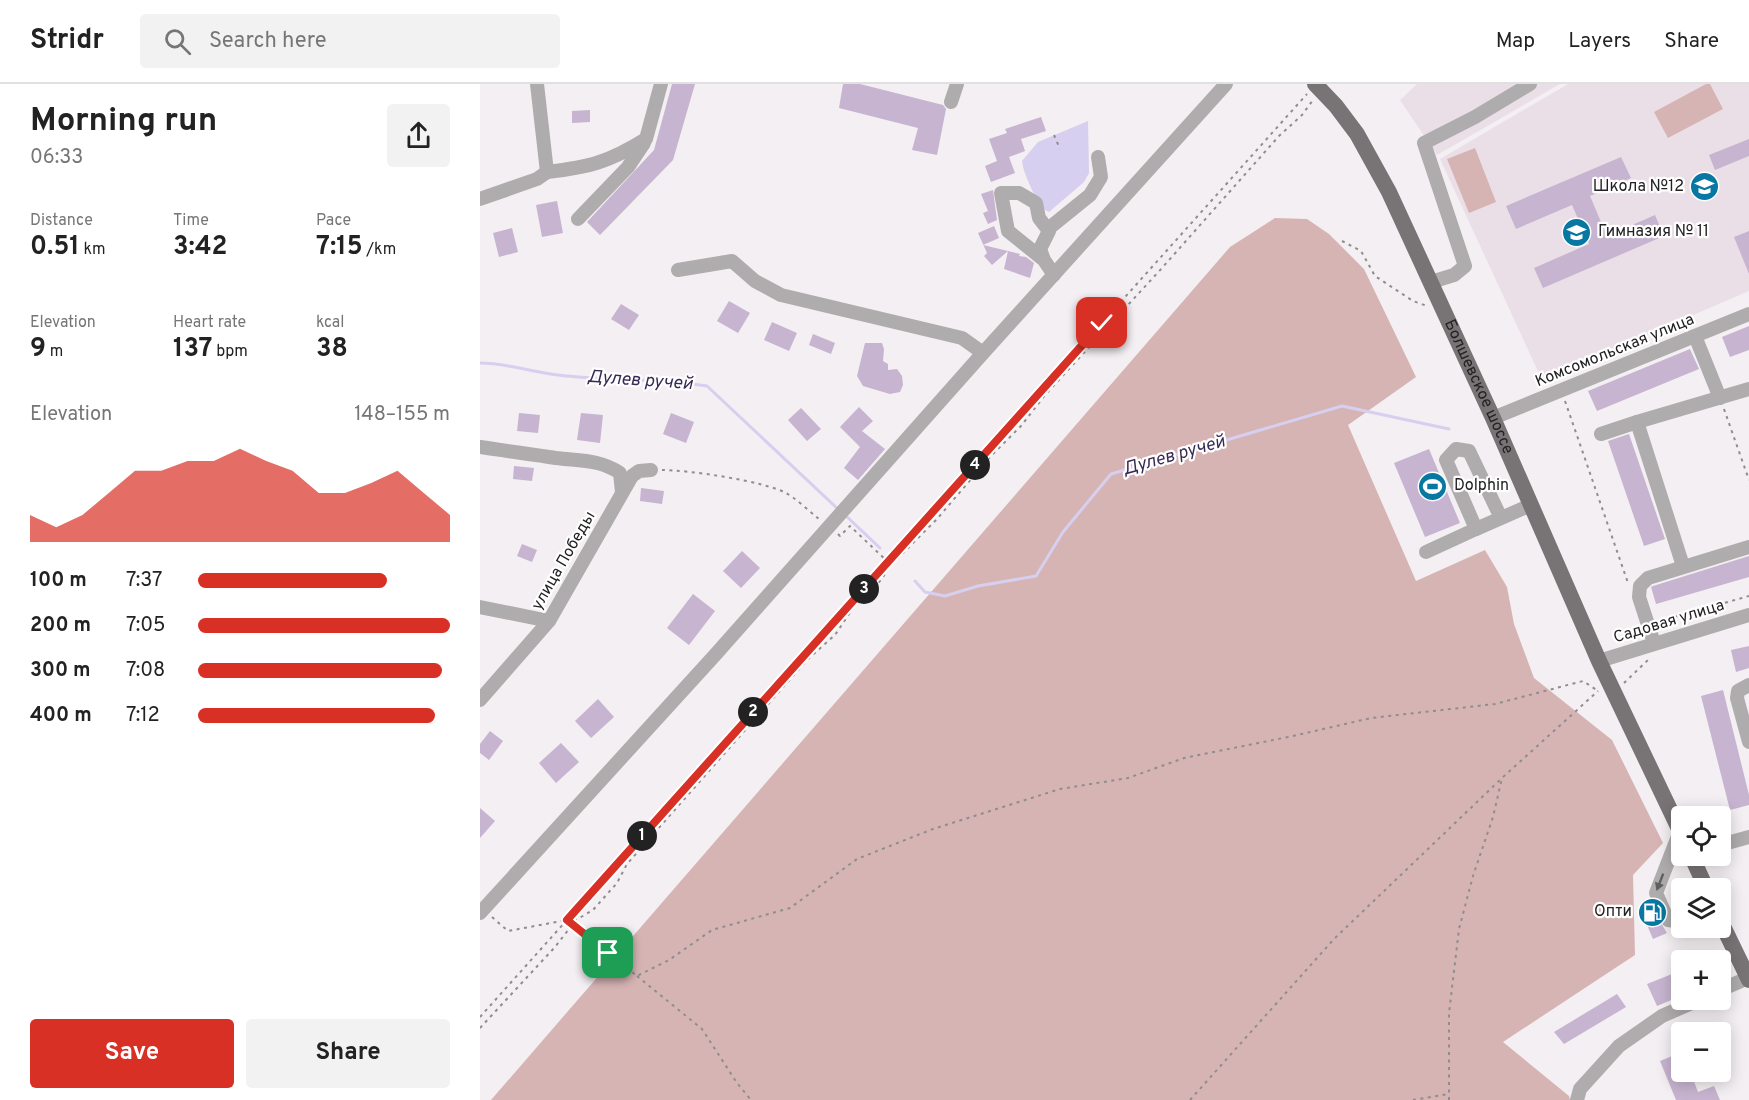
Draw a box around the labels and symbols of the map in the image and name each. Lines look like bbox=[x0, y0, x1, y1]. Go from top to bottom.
school or university icon: Школа №12 bbox=[1689, 171, 1721, 203]
place label: Школа №12 bbox=[1593, 177, 1684, 197]
school or university icon: Гимназия № 11 bbox=[1561, 216, 1593, 248]
place label: Гимназия № 11 bbox=[1598, 222, 1709, 242]
pin bbox=[1076, 297, 1127, 348]
street label: Комсомольская улица bbox=[1533, 310, 1697, 392]
street label: Болшевское шоссе bbox=[1439, 316, 1518, 457]
water label: Дулев ручей bbox=[587, 366, 694, 396]
water label: Дулев ручей bbox=[1120, 430, 1228, 482]
pin: 4 bbox=[960, 450, 990, 480]
sports icon: Dolphin bbox=[1417, 470, 1449, 502]
place label: Dolphin bbox=[1454, 476, 1509, 496]
street label: улица Победы bbox=[528, 508, 600, 614]
pin: 3 bbox=[849, 574, 879, 604]
street label: Садовая улица bbox=[1611, 596, 1727, 648]
pin: 2 bbox=[738, 697, 768, 727]
pin: 1 bbox=[627, 821, 657, 851]
one-way arrow bbox=[1655, 874, 1665, 892]
fuel station icon: Опти bbox=[1637, 896, 1669, 928]
place label: Опти bbox=[1594, 902, 1632, 922]
pin bbox=[582, 927, 633, 978]

